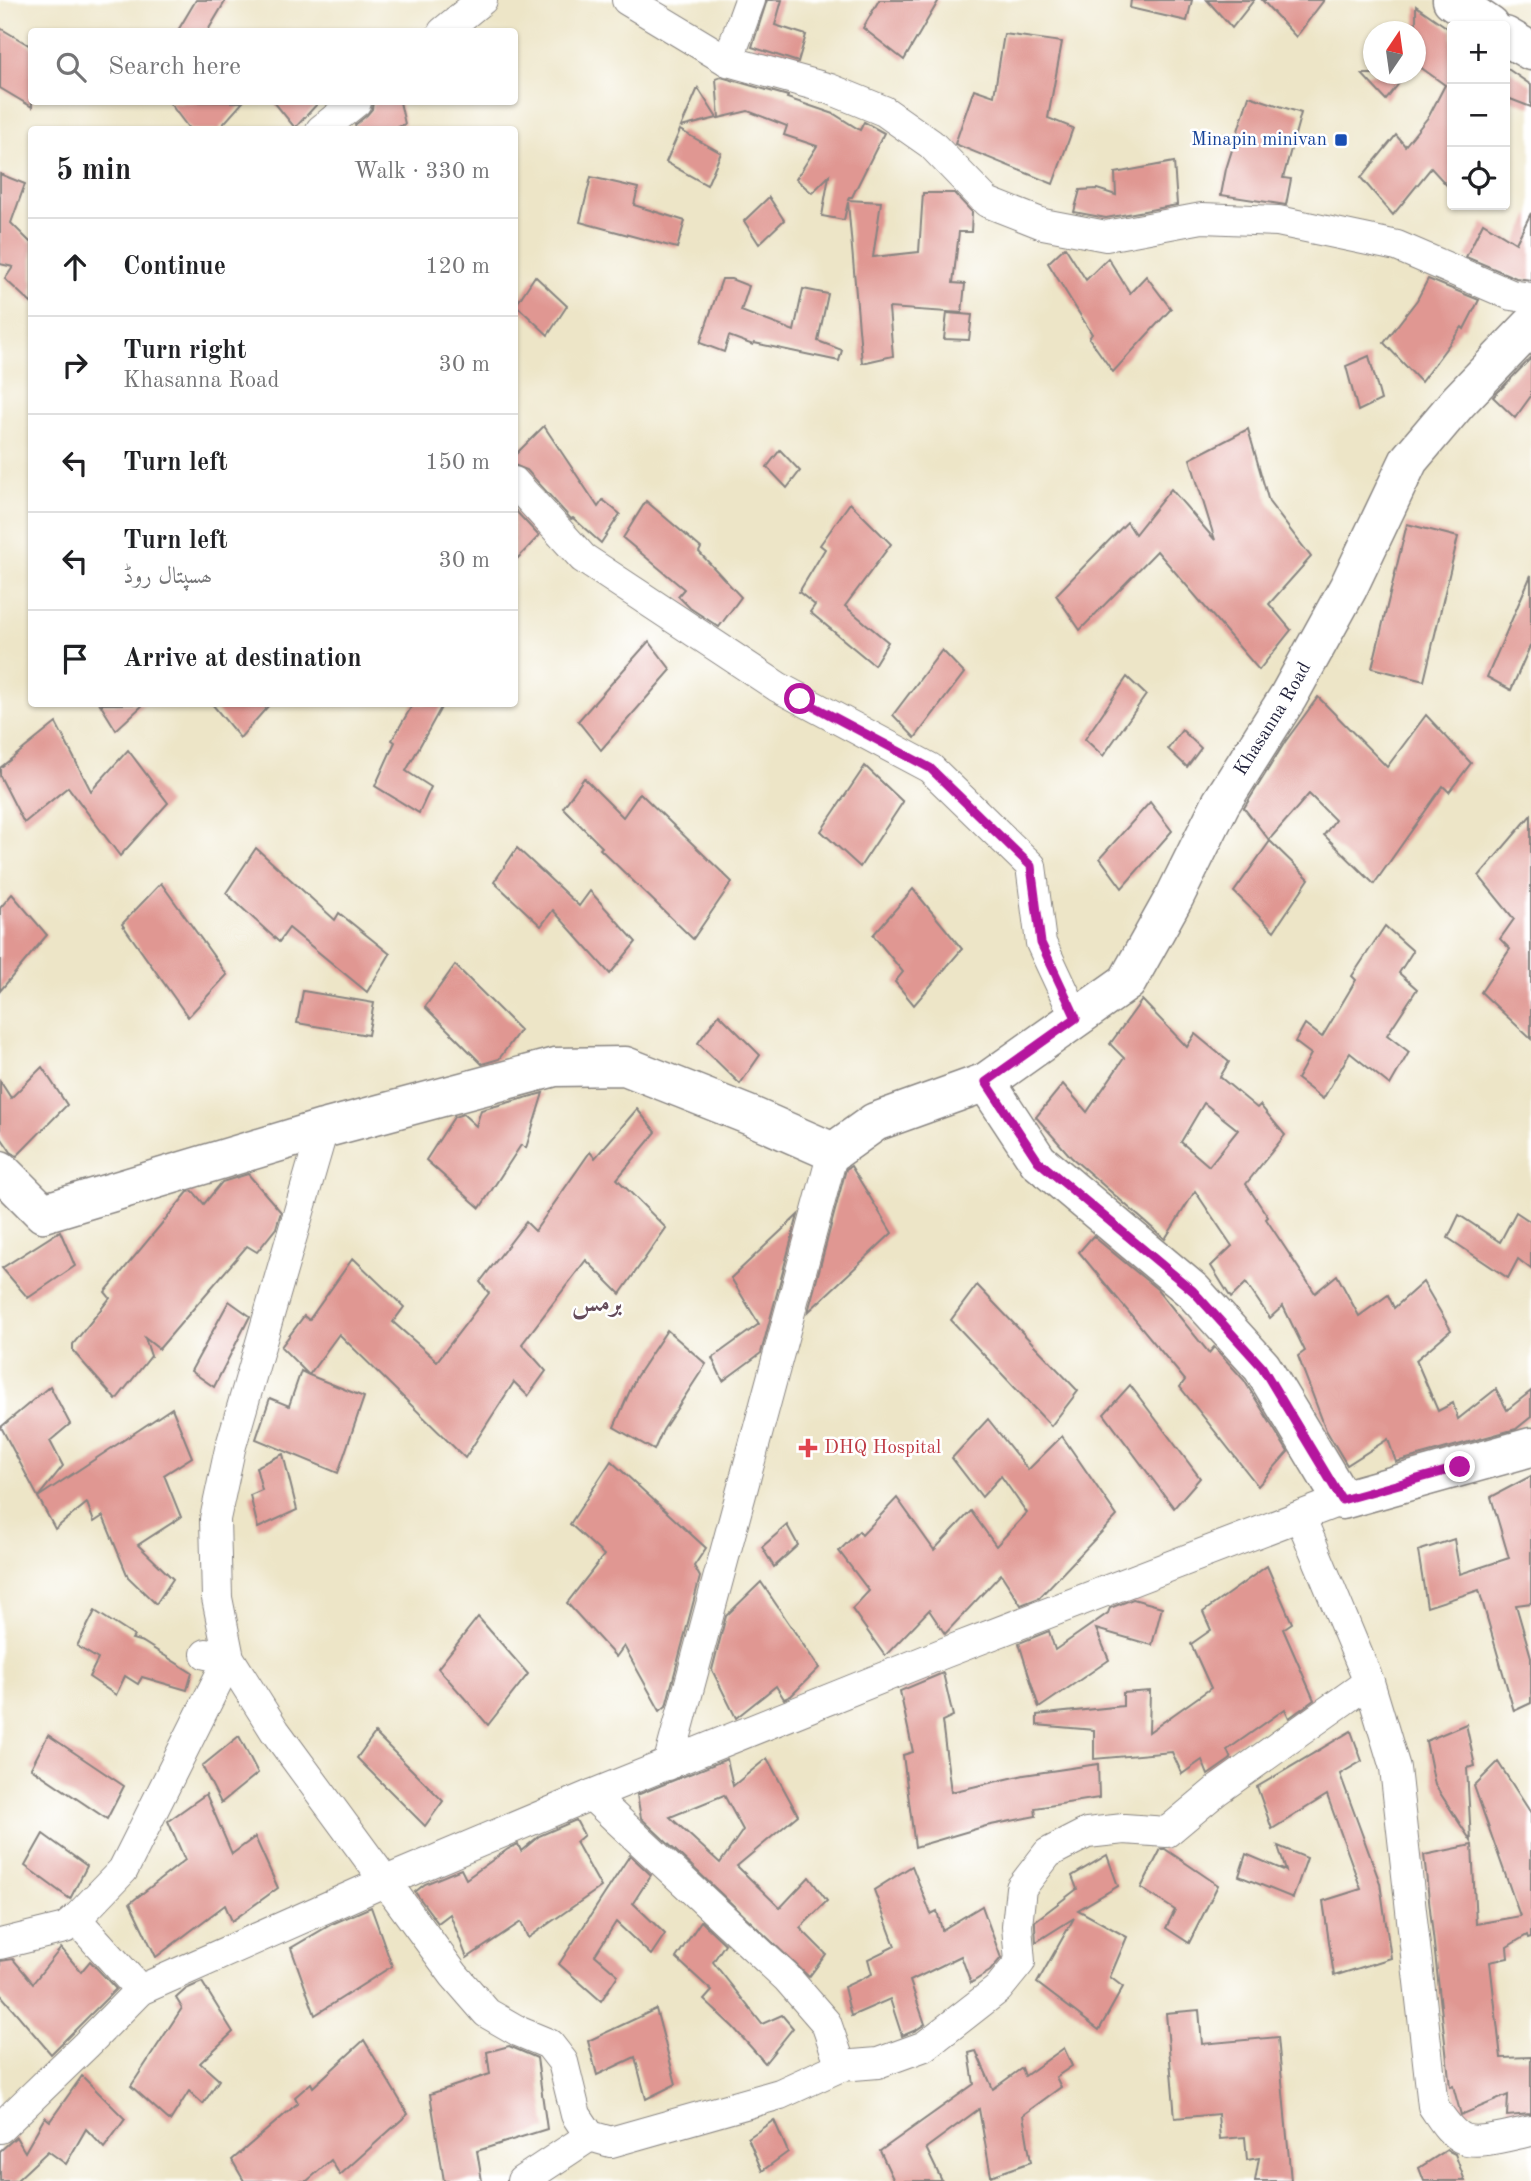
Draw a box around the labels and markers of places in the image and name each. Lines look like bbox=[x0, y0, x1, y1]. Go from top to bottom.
place label: Minapin minivan bbox=[1191, 131, 1327, 150]
marker: Minapin minivan bbox=[1333, 132, 1349, 148]
marker: DHQ Hospital bbox=[798, 1438, 818, 1458]
place label: DHQ Hospital bbox=[824, 1439, 941, 1458]

